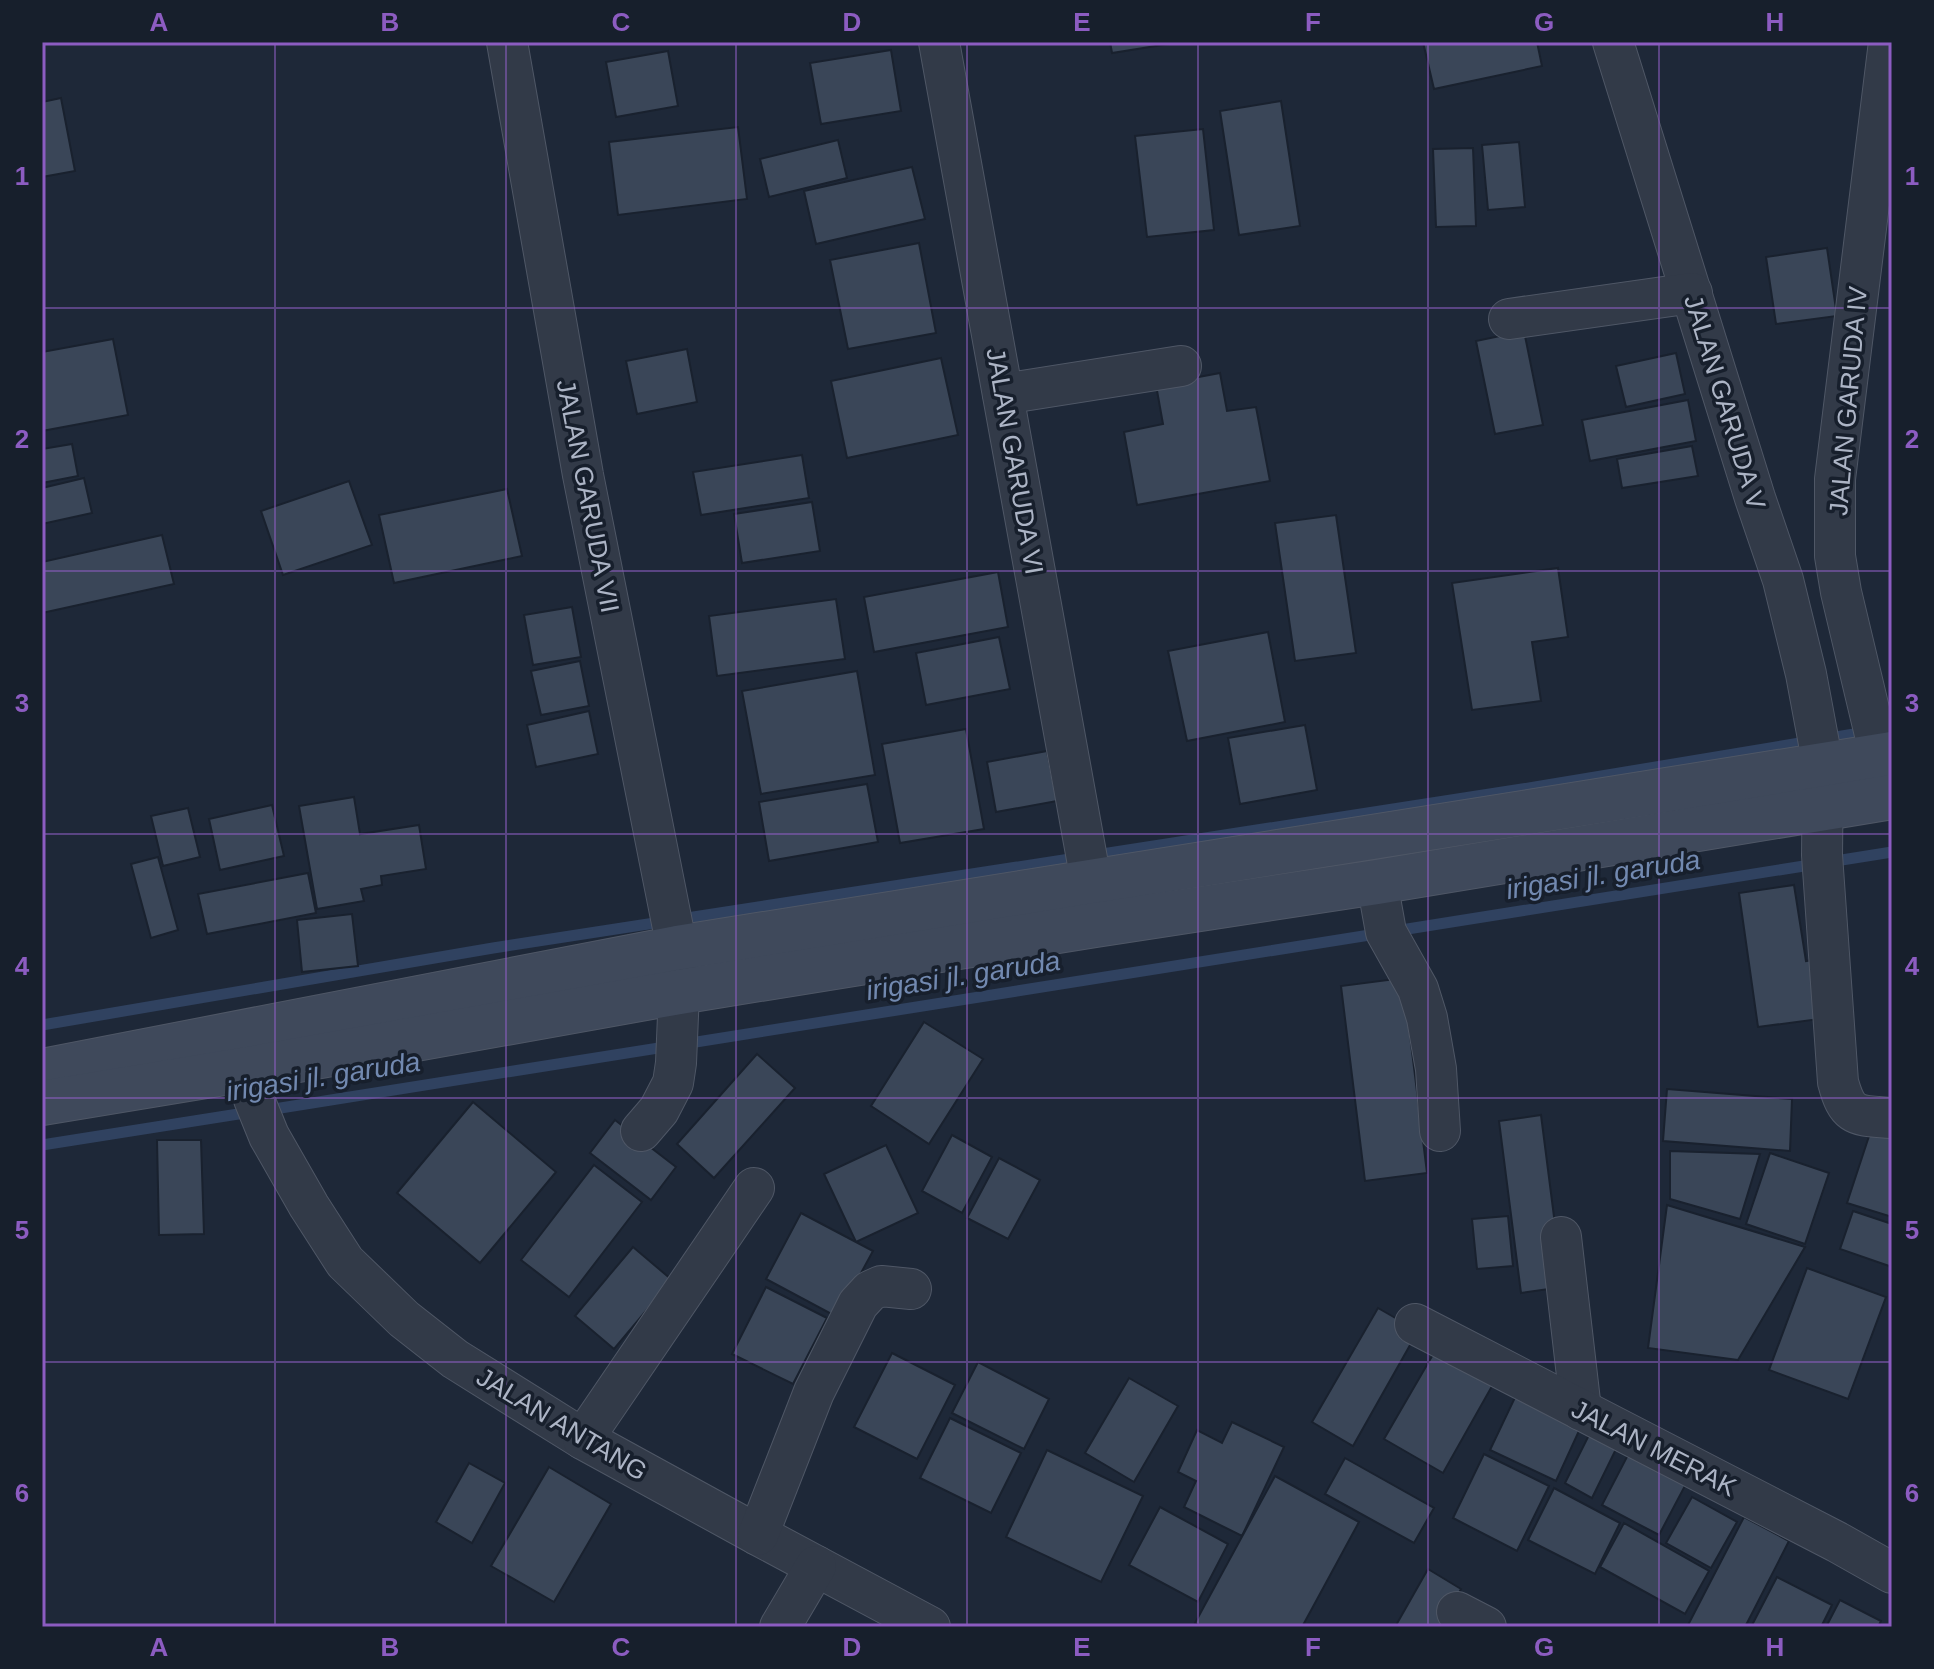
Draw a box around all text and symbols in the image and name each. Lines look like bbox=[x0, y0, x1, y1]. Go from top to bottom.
text: A bbox=[150, 7, 169, 37]
text: B bbox=[381, 7, 399, 37]
text: C bbox=[612, 7, 631, 37]
text: D bbox=[843, 7, 861, 37]
text: E bbox=[1073, 7, 1091, 37]
text: F bbox=[1305, 7, 1321, 37]
text: G bbox=[1534, 7, 1554, 37]
text: H bbox=[1766, 7, 1784, 37]
text: 1 bbox=[15, 161, 29, 191]
text: 1 bbox=[1905, 161, 1919, 191]
street label: JALAN GARUDA IV bbox=[1823, 285, 1873, 517]
street label: JALAN GARUDA V bbox=[1678, 291, 1772, 513]
street label: JALAN GARUDA VI bbox=[980, 345, 1050, 577]
street label: JALAN GARUDA VII bbox=[551, 377, 625, 615]
text: 2 bbox=[15, 424, 29, 454]
text: 2 bbox=[1905, 424, 1919, 454]
text: 3 bbox=[15, 688, 29, 718]
text: 3 bbox=[1905, 688, 1919, 718]
water label: irigasi jl. garuda bbox=[1504, 844, 1702, 905]
water label: irigasi jl. garuda bbox=[864, 945, 1062, 1006]
text: 4 bbox=[15, 951, 30, 981]
text: 4 bbox=[1905, 951, 1920, 981]
water label: irigasi jl. garuda bbox=[224, 1046, 422, 1107]
text: 5 bbox=[15, 1215, 29, 1245]
text: 5 bbox=[1905, 1215, 1919, 1245]
street label: JALAN ANTANG bbox=[472, 1361, 652, 1487]
street label: JALAN MERAK bbox=[1567, 1394, 1742, 1503]
text: 6 bbox=[15, 1478, 29, 1508]
text: 6 bbox=[1905, 1478, 1919, 1508]
text: A bbox=[150, 1632, 169, 1662]
text: B bbox=[381, 1632, 399, 1662]
text: C bbox=[612, 1632, 631, 1662]
text: D bbox=[843, 1632, 861, 1662]
text: E bbox=[1073, 1632, 1091, 1662]
text: F bbox=[1305, 1632, 1321, 1662]
text: G bbox=[1534, 1632, 1554, 1662]
text: H bbox=[1766, 1632, 1784, 1662]

